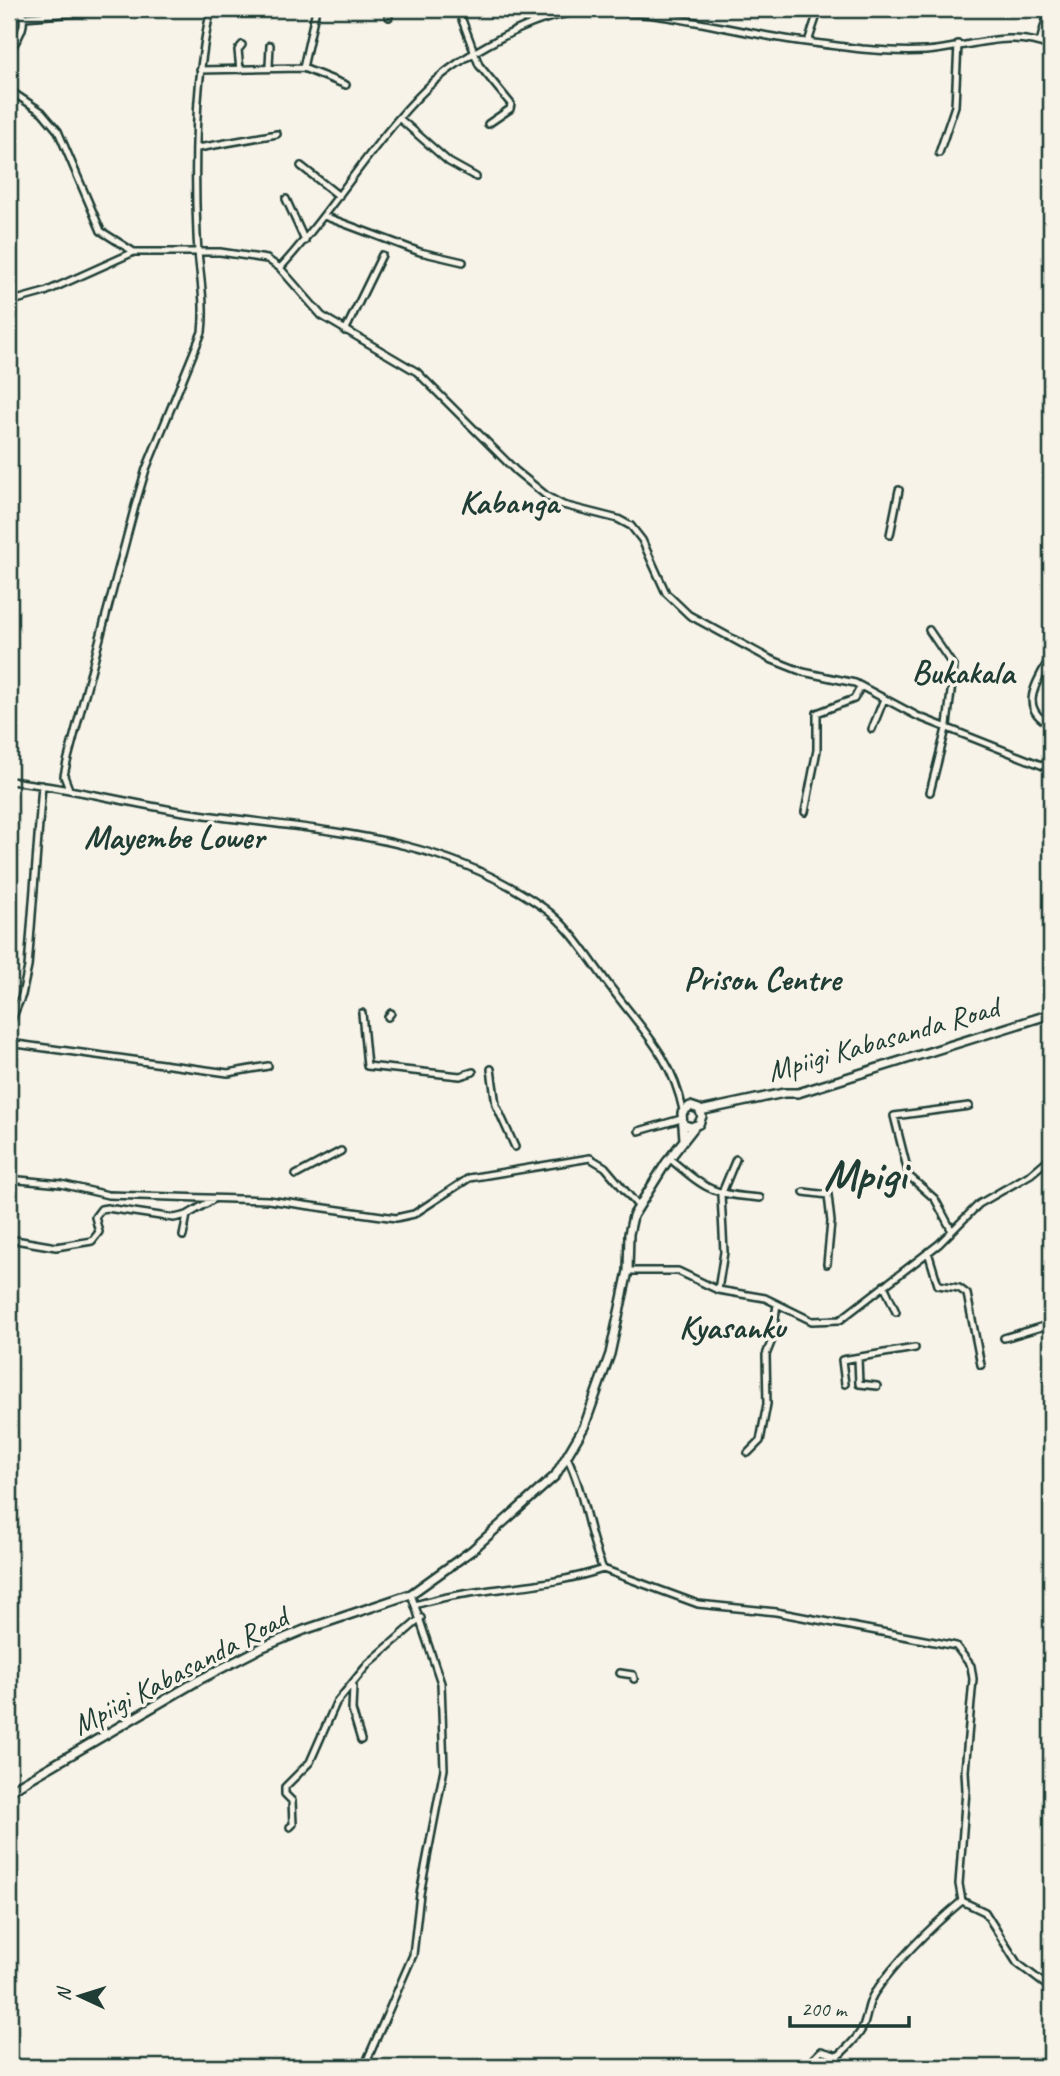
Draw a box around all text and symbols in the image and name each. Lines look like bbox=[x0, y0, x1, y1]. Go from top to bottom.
district label: Kabanga bbox=[459, 481, 562, 523]
district label: Bukakala bbox=[912, 651, 1016, 693]
district label: Mayembe Lower bbox=[84, 816, 267, 858]
district label: Prison Centre bbox=[684, 958, 843, 1000]
street label: Mpiigi Kabasanda Road bbox=[763, 987, 1007, 1090]
district label: Mpigi bbox=[824, 1147, 912, 1202]
district label: Kyasanku bbox=[679, 1306, 788, 1348]
street label: Mpiigi Kabasanda Road bbox=[66, 1596, 298, 1744]
north arrow bbox=[46, 1960, 116, 2030]
text: N bbox=[52, 1985, 77, 2002]
scale bar bbox=[790, 1985, 909, 2029]
text: 200 m bbox=[801, 1996, 848, 2022]

